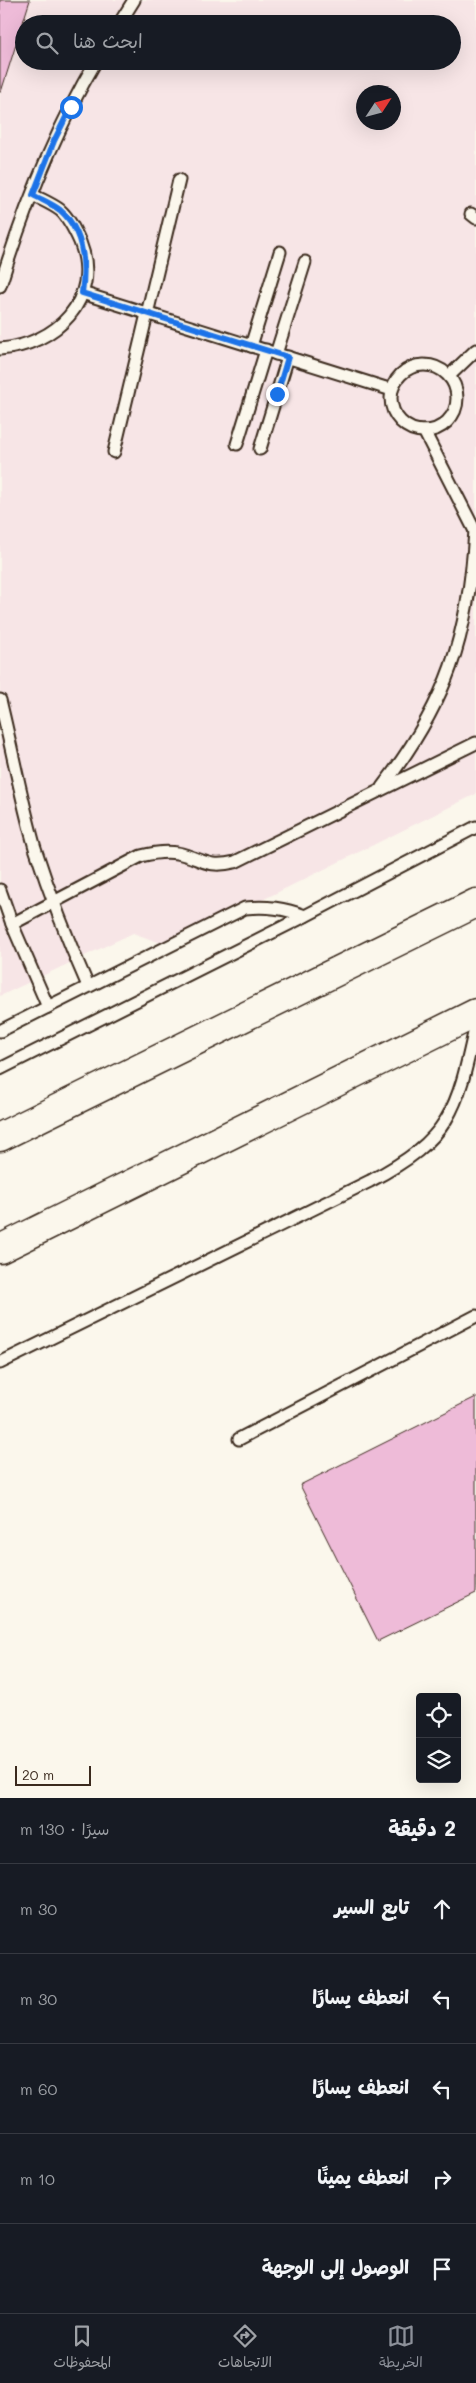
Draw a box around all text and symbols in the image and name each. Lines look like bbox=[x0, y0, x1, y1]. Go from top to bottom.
search box bbox=[15, 15, 461, 70]
text: ابحث هنا bbox=[73, 28, 143, 53]
icon: search bbox=[33, 29, 61, 57]
north arrow bbox=[356, 85, 401, 130]
route start bbox=[60, 96, 83, 119]
route end bbox=[266, 383, 289, 406]
map controls bbox=[416, 1693, 461, 1783]
button: locate bbox=[416, 1693, 461, 1738]
button: layers bbox=[416, 1738, 461, 1783]
scale bar bbox=[15, 1763, 91, 1786]
text: 20 m bbox=[22, 1765, 54, 1784]
text: 2 دقيقة bbox=[388, 1814, 456, 1841]
text: سيرًا · 130 m bbox=[20, 1818, 109, 1839]
text: تابع السير bbox=[334, 1894, 409, 1919]
icon: ahead bbox=[428, 1895, 456, 1923]
text: 30 m bbox=[20, 1898, 57, 1919]
text: انعطف يسارًا bbox=[312, 1984, 409, 2009]
icon: left bbox=[428, 1985, 456, 2013]
text: 30 m bbox=[20, 1988, 57, 2009]
text: انعطف يسارًا bbox=[312, 2074, 409, 2099]
icon: left bbox=[428, 2075, 456, 2103]
text: 60 m bbox=[20, 2078, 57, 2099]
text: انعطف يمينًا bbox=[317, 2164, 409, 2189]
icon: right bbox=[428, 2165, 456, 2193]
text: 10 m bbox=[20, 2168, 55, 2189]
text: الوصول إلى الوجهة bbox=[262, 2254, 409, 2279]
icon: arrive bbox=[428, 2255, 456, 2283]
tab: المحفوظات bbox=[53, 2322, 111, 2375]
tab: الاتجاهات bbox=[218, 2322, 272, 2375]
tab: الخريطة bbox=[379, 2322, 423, 2375]

